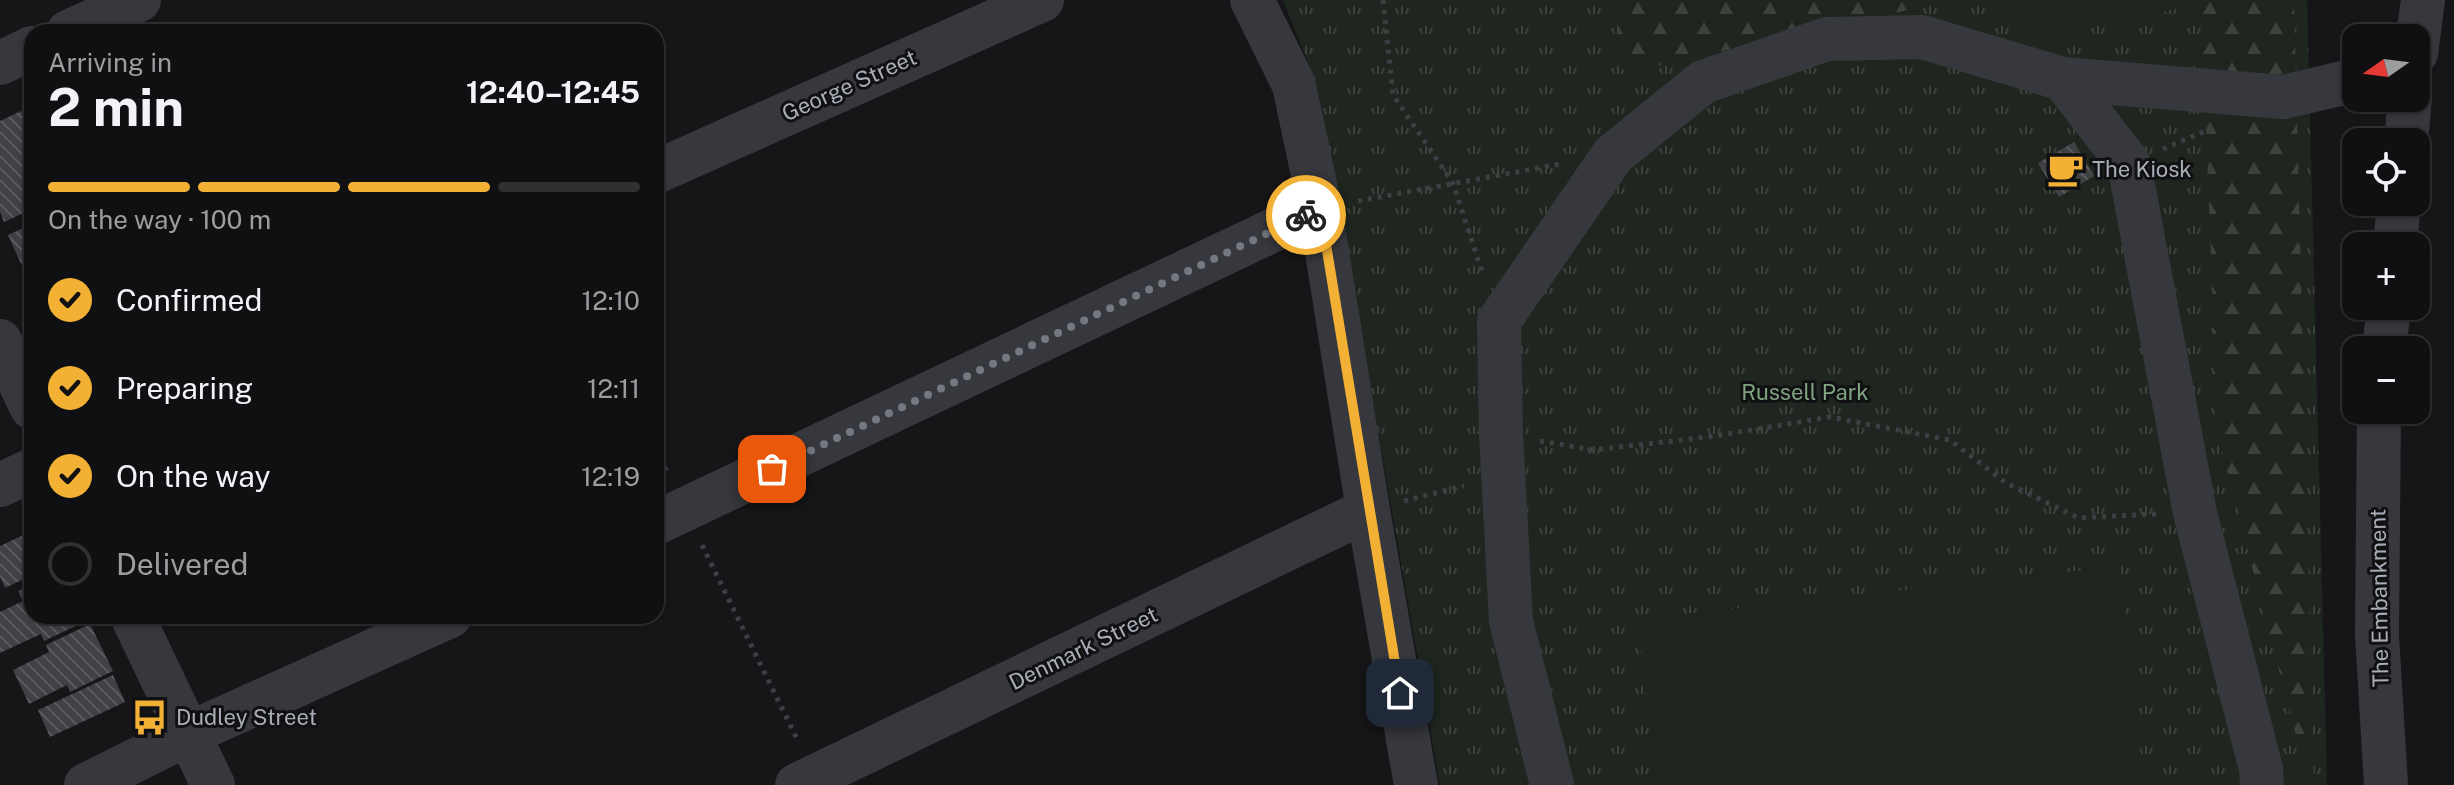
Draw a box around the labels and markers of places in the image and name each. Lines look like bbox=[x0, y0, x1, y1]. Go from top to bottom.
cafe icon: The Kiosk bbox=[2047, 150, 2085, 188]
place label: The Kiosk bbox=[2092, 156, 2192, 182]
pin bbox=[738, 435, 806, 503]
pin bbox=[1366, 659, 1434, 727]
bus stop icon: Dudley Street bbox=[131, 698, 169, 736]
place label: Dudley Street bbox=[176, 704, 317, 730]

